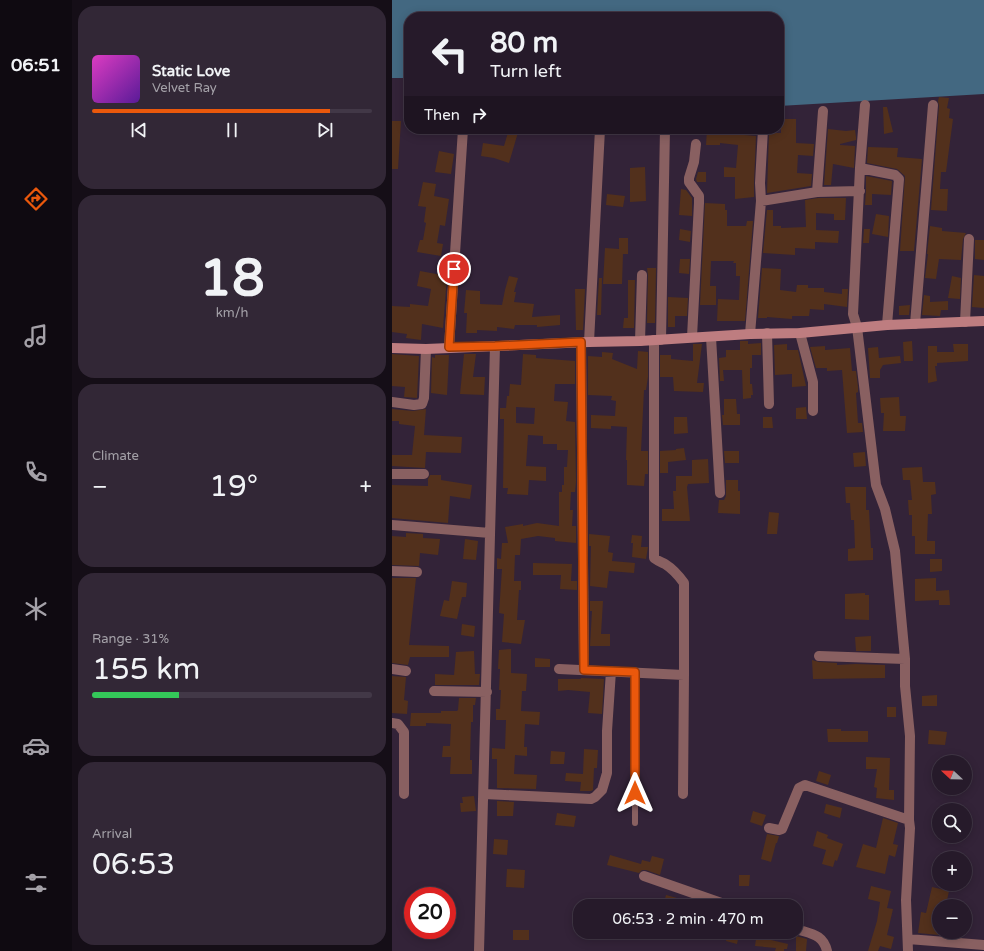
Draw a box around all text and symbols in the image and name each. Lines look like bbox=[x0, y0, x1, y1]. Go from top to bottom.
text: 80 m bbox=[490, 26, 558, 60]
icon: left bbox=[424, 28, 476, 80]
text: 06:51 bbox=[11, 54, 61, 76]
text: Turn left bbox=[490, 60, 562, 82]
text: Static Love bbox=[152, 62, 230, 80]
text: Velvet Ray bbox=[152, 80, 217, 96]
icon: right bbox=[468, 104, 490, 126]
text: Then bbox=[424, 106, 460, 124]
icon: previous bbox=[128, 119, 150, 141]
icon: pause bbox=[221, 119, 243, 141]
icon: next bbox=[314, 119, 336, 141]
icon: directions bbox=[22, 185, 50, 213]
text: 18 bbox=[199, 247, 265, 310]
pin bbox=[437, 252, 471, 286]
icon: arrive bbox=[443, 258, 465, 280]
text: km/h bbox=[216, 305, 248, 321]
icon: music bbox=[22, 322, 50, 350]
text: Climate bbox=[92, 448, 139, 464]
icon: phone bbox=[22, 458, 50, 486]
text: 19° bbox=[209, 468, 258, 505]
text: − bbox=[92, 474, 108, 500]
text: + bbox=[360, 474, 372, 500]
icon: climate bbox=[22, 595, 50, 623]
text: Range · 31% bbox=[92, 631, 169, 647]
text: 155 km bbox=[92, 651, 200, 688]
icon: car bbox=[22, 732, 50, 760]
north arrow bbox=[932, 755, 972, 795]
map controls bbox=[932, 755, 972, 939]
position arrow bbox=[614, 772, 656, 814]
button: search bbox=[932, 803, 972, 843]
text: Arrival bbox=[92, 826, 132, 842]
text: 06:53 bbox=[92, 846, 175, 883]
button: + bbox=[932, 851, 972, 891]
icon: filters bbox=[22, 869, 50, 897]
speed limit sign: 20 bbox=[404, 887, 456, 939]
button: − bbox=[932, 899, 972, 939]
text: 06:53 · 2 min · 470 m bbox=[613, 910, 763, 928]

